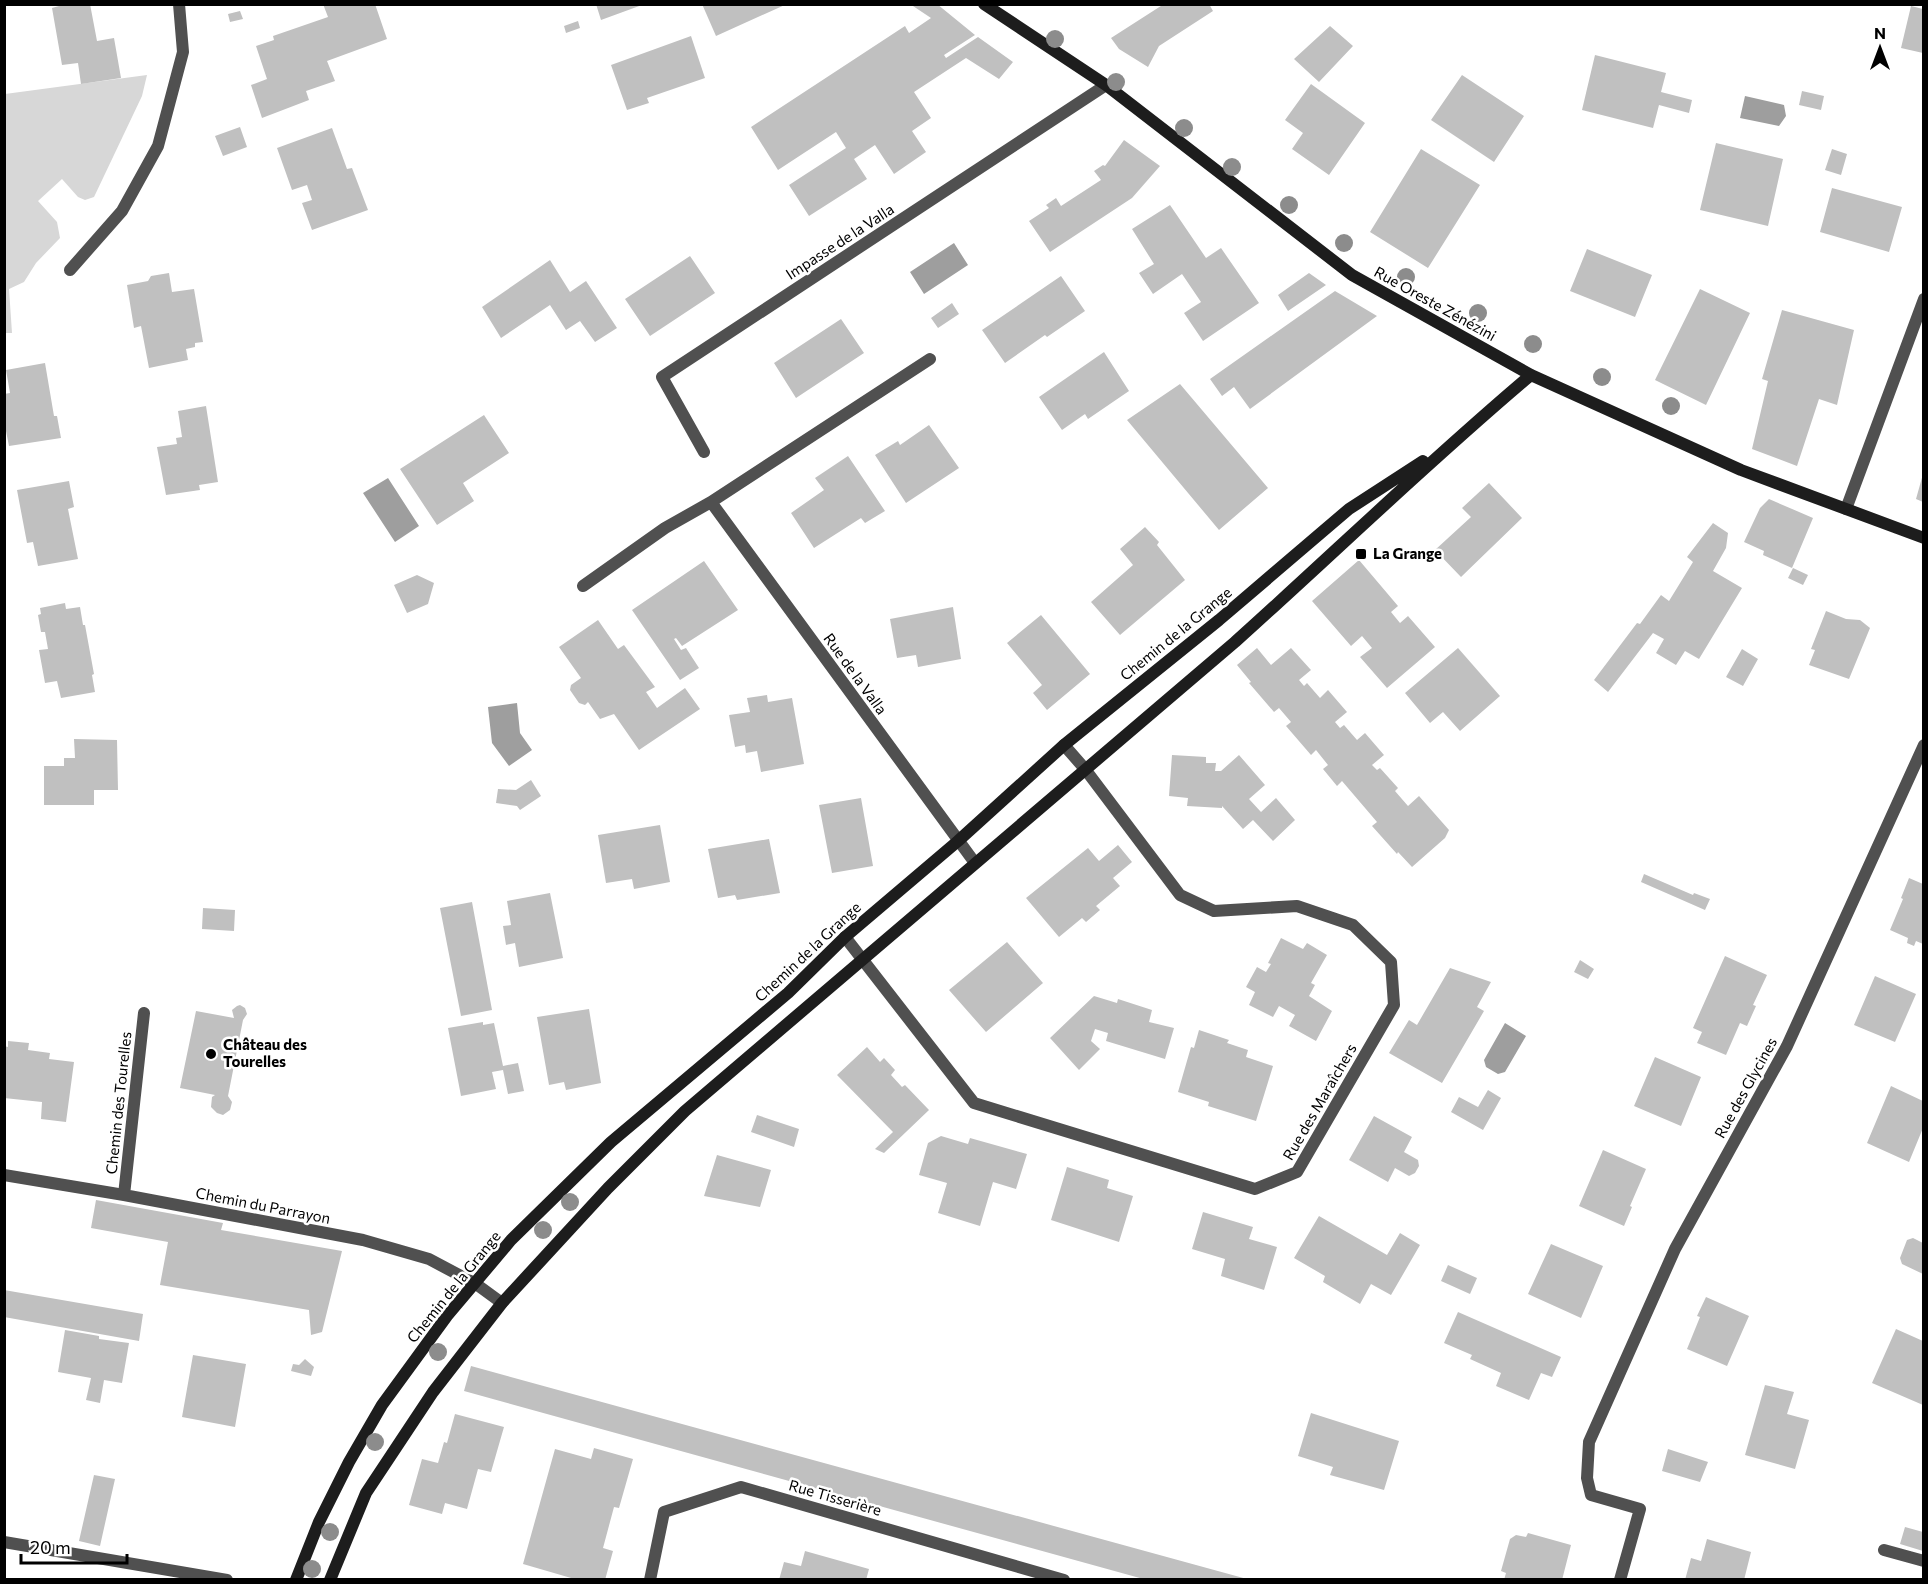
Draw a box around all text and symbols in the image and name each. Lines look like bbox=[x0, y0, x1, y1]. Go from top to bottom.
north arrow bbox=[1850, 18, 1910, 78]
text: N bbox=[1874, 23, 1886, 42]
street label: Impasse de la Valla bbox=[782, 200, 897, 283]
street label: Rue Oreste Zénézini bbox=[1371, 262, 1500, 344]
place label: La Grange bbox=[1373, 544, 1442, 562]
marker: La Grange bbox=[1354, 547, 1368, 561]
street label: Chemin de la Grange bbox=[1116, 583, 1235, 684]
street label: Rue de la Valla bbox=[820, 629, 891, 718]
street label: Chemin de la Grange bbox=[751, 897, 864, 1005]
street label: Chemin des Tourelles bbox=[102, 1031, 134, 1175]
street label: Rue des Glycines bbox=[1710, 1034, 1780, 1141]
place label: Château des Tourelles bbox=[223, 1035, 307, 1070]
street label: Rue des Maraîchers bbox=[1278, 1040, 1360, 1163]
marker: Château des Tourelles bbox=[204, 1047, 218, 1061]
street label: Chemin du Parrayon bbox=[194, 1183, 332, 1227]
street label: Chemin de la Grange bbox=[403, 1227, 504, 1346]
street label: Rue Tisserière bbox=[787, 1475, 884, 1519]
scale bar bbox=[21, 1527, 128, 1565]
text: 20 m bbox=[30, 1536, 71, 1558]

